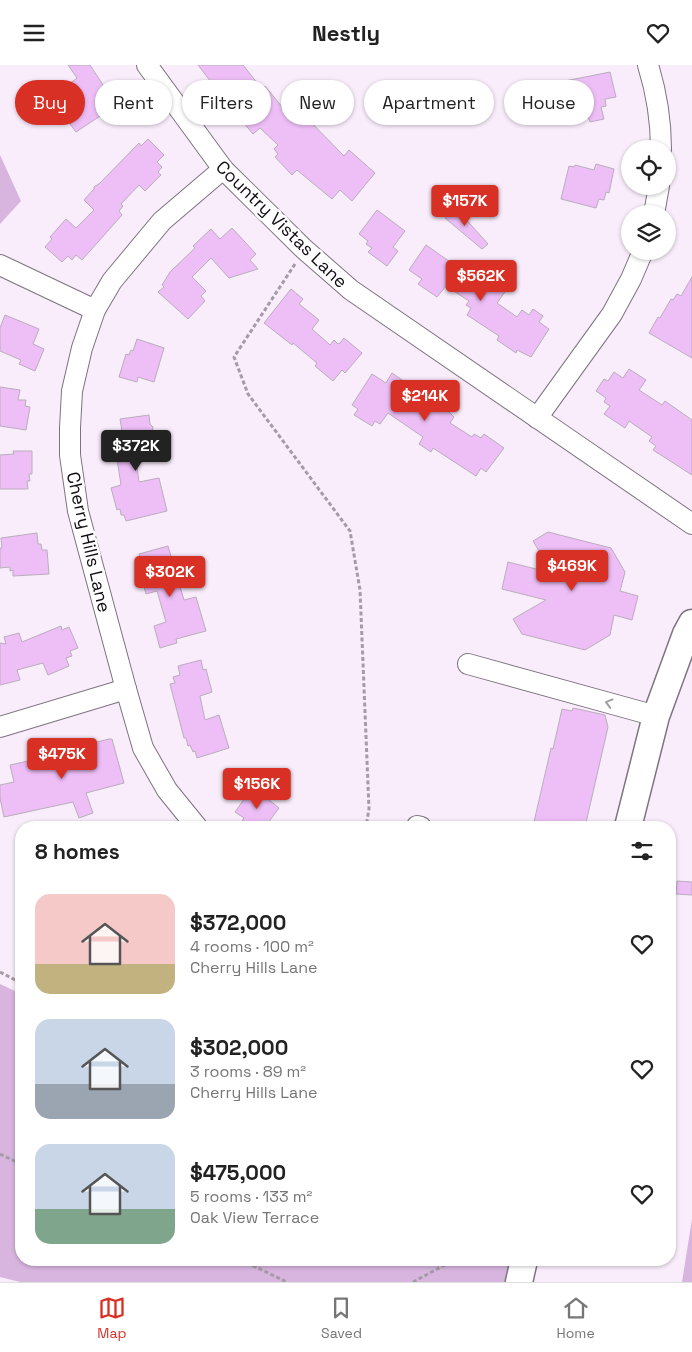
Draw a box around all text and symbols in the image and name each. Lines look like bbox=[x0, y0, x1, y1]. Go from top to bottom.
icon: menu bbox=[20, 19, 48, 47]
text: Nestly bbox=[312, 19, 380, 47]
icon: heart bbox=[644, 19, 672, 47]
chip: Buy bbox=[15, 80, 85, 125]
chip: Rent bbox=[95, 80, 172, 125]
chip: Filters bbox=[182, 80, 271, 125]
chip: New bbox=[281, 80, 354, 125]
chip: Apartment bbox=[364, 80, 494, 125]
chip: House bbox=[504, 80, 594, 125]
map controls bbox=[621, 140, 676, 260]
button: locate bbox=[621, 140, 676, 195]
street label: Country Vistas Lane bbox=[211, 155, 353, 293]
pin: $157K bbox=[430, 185, 500, 227]
text: $157K bbox=[442, 190, 488, 211]
button: layers bbox=[621, 205, 676, 260]
pin: $562K bbox=[446, 259, 516, 302]
text: $562K bbox=[457, 265, 505, 286]
pin: $214K bbox=[390, 379, 460, 422]
text: $214K bbox=[402, 385, 448, 406]
pin: $372K bbox=[101, 429, 171, 472]
text: $372K bbox=[112, 435, 160, 456]
street label: Cherry Hills Lane bbox=[62, 470, 116, 614]
pin: $469K bbox=[537, 549, 607, 592]
pin: $302K bbox=[135, 555, 205, 598]
text: $469K bbox=[547, 555, 597, 576]
text: $302K bbox=[145, 561, 195, 582]
one-way arrow bbox=[605, 698, 613, 708]
pin: $475K bbox=[27, 737, 97, 780]
text: $475K bbox=[38, 743, 86, 764]
pin: $156K bbox=[222, 767, 292, 810]
text: $156K bbox=[234, 773, 280, 794]
icon: filters bbox=[628, 837, 656, 865]
text: 8 homes bbox=[35, 838, 120, 865]
text: $372,000 bbox=[190, 909, 286, 936]
icon: home bbox=[75, 914, 135, 974]
icon: heart bbox=[628, 930, 656, 958]
text: 4 rooms · 100 m² bbox=[190, 936, 314, 957]
text: Cherry Hills Lane bbox=[190, 957, 318, 978]
text: $302,000 bbox=[190, 1034, 288, 1061]
icon: home bbox=[75, 1039, 135, 1099]
icon: heart bbox=[628, 1055, 656, 1083]
text: 3 rooms · 89 m² bbox=[190, 1061, 306, 1082]
text: Cherry Hills Lane bbox=[190, 1082, 318, 1103]
text: $475,000 bbox=[190, 1159, 286, 1186]
icon: home bbox=[75, 1164, 135, 1224]
icon: heart bbox=[628, 1180, 656, 1208]
text: 5 rooms · 133 m² bbox=[190, 1186, 312, 1207]
text: Oak View Terrace bbox=[190, 1207, 319, 1228]
tab: Map bbox=[97, 1294, 126, 1342]
tab: Saved bbox=[321, 1294, 362, 1342]
tab: Home bbox=[557, 1294, 595, 1342]

